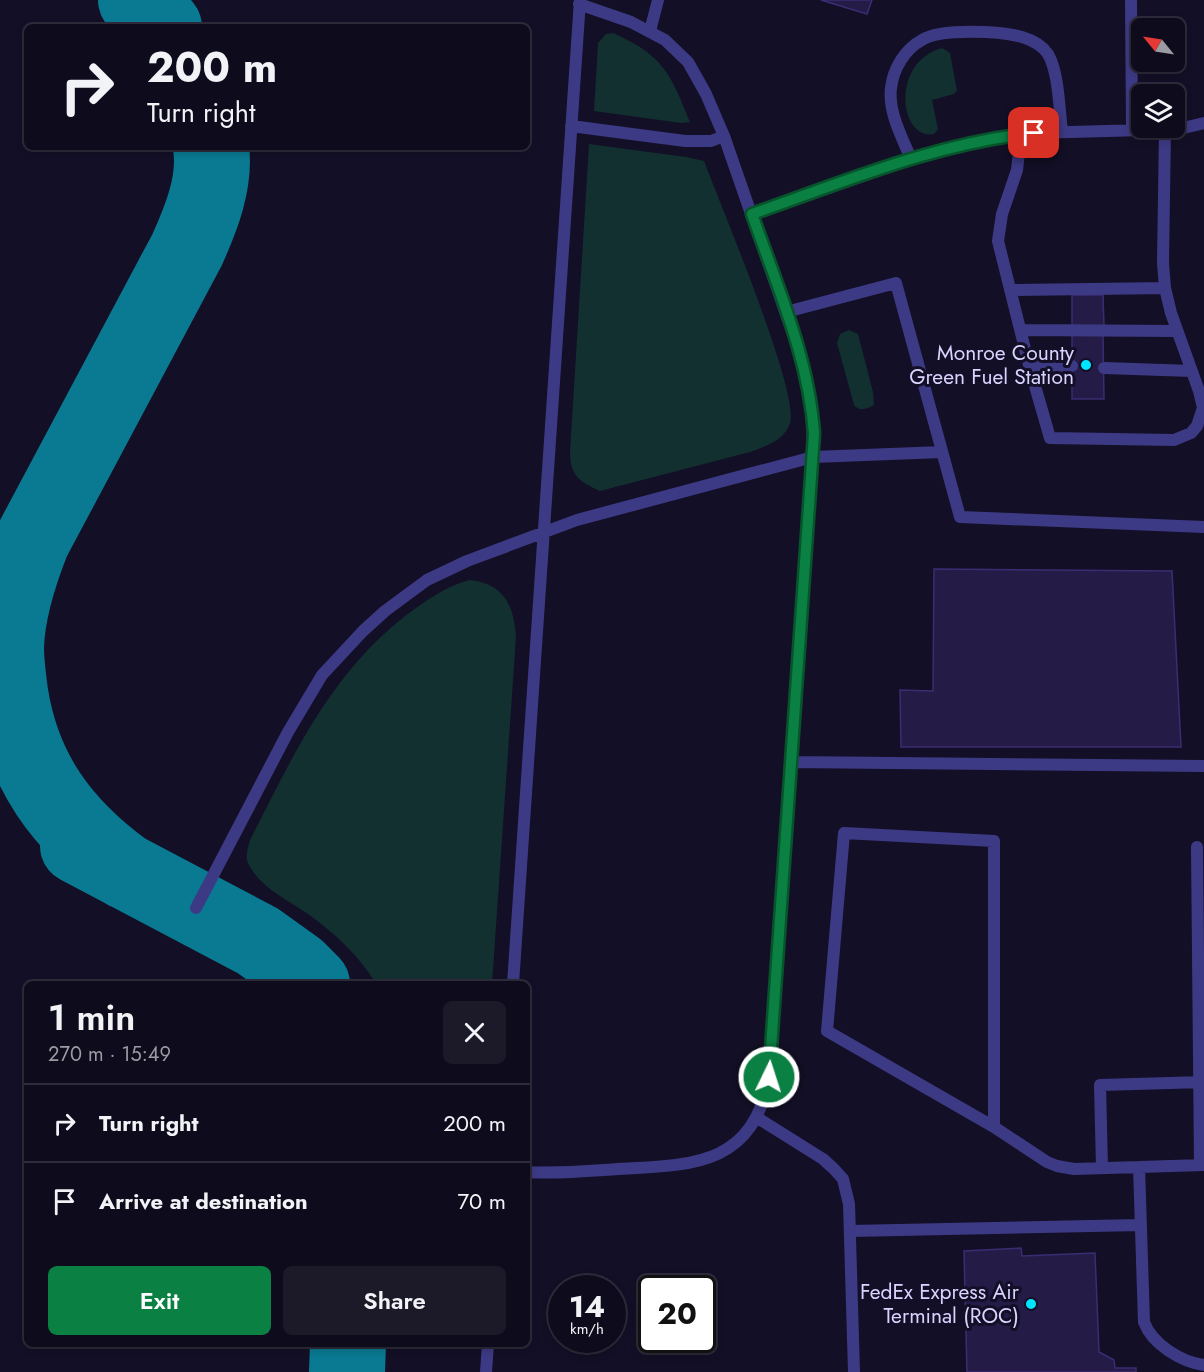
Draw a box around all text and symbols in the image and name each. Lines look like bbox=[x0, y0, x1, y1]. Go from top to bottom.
north arrow bbox=[1131, 18, 1185, 72]
map controls bbox=[1131, 18, 1185, 138]
text: 200 m bbox=[147, 37, 277, 98]
icon: right bbox=[48, 48, 126, 126]
button: layers bbox=[1131, 84, 1185, 138]
text: Turn right bbox=[147, 93, 255, 132]
pin bbox=[1008, 107, 1059, 158]
icon: arrive bbox=[1017, 116, 1050, 149]
place label: Monroe County Green Fuel Station bbox=[909, 338, 1075, 392]
marker: Monroe County Green Fuel Station bbox=[1079, 358, 1093, 372]
text: 1 min bbox=[48, 991, 135, 1043]
button: close bbox=[443, 1001, 506, 1064]
text: 270 m · 15:49 bbox=[48, 1040, 171, 1069]
position arrow bbox=[737, 1045, 801, 1109]
icon: right bbox=[48, 1107, 81, 1140]
text: Turn right bbox=[99, 1107, 199, 1139]
text: 200 m bbox=[443, 1107, 506, 1139]
icon: arrive bbox=[48, 1185, 81, 1218]
text: Arrive at destination bbox=[99, 1185, 308, 1217]
text: 70 m bbox=[457, 1185, 506, 1217]
button: Exit bbox=[48, 1266, 271, 1335]
button: Share bbox=[283, 1266, 506, 1335]
speed limit sign: 20 bbox=[638, 1275, 716, 1353]
place label: FedEx Express Air Terminal (ROC) bbox=[860, 1277, 1020, 1331]
text: 14 bbox=[569, 1285, 605, 1328]
marker: FedEx Express Air Terminal (ROC) bbox=[1024, 1297, 1038, 1311]
text: km/h bbox=[570, 1318, 604, 1340]

